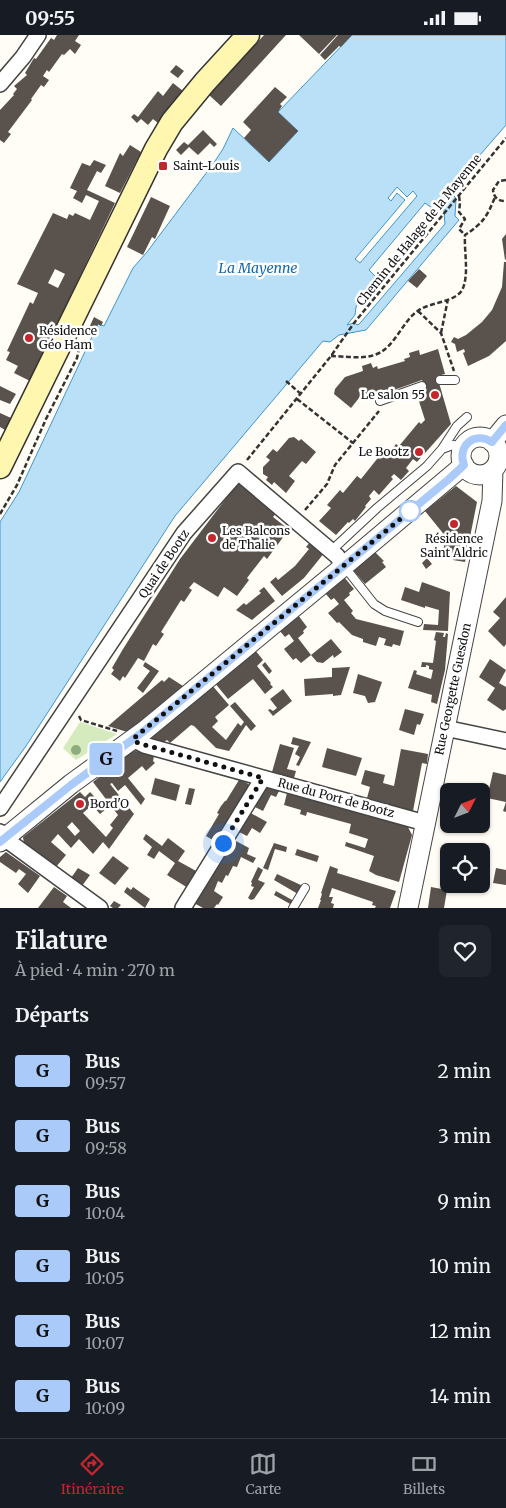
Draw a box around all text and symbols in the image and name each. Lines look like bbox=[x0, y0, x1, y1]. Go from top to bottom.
text: 09:55 bbox=[25, 6, 75, 30]
street label: Chemin de Halage de la Mayenne bbox=[353, 151, 484, 308]
place label: Saint-Louis bbox=[173, 158, 239, 173]
marker: Saint-Louis bbox=[157, 160, 169, 172]
water label: La Mayenne bbox=[219, 259, 297, 277]
place label: Résidence Géo Ham bbox=[39, 323, 97, 352]
marker: Résidence Géo Ham bbox=[23, 332, 35, 344]
place label: Le salon 55 bbox=[361, 387, 425, 402]
marker: Le salon 55 bbox=[429, 389, 441, 401]
place label: Le Bootz bbox=[358, 444, 409, 459]
marker: Le Bootz bbox=[413, 446, 425, 458]
unlabelled marker bbox=[399, 500, 421, 522]
marker: Résidence Saint Aldric bbox=[448, 518, 460, 530]
place label: Les Balcons de Thalie bbox=[222, 523, 290, 552]
street label: Quai de Bootz bbox=[135, 526, 192, 601]
place label: Résidence Saint Aldric bbox=[420, 531, 488, 560]
marker: Les Balcons de Thalie bbox=[206, 532, 218, 544]
street label: Rue Georgette Guesdon bbox=[431, 621, 474, 756]
line badge: G bbox=[90, 743, 122, 775]
text: G bbox=[99, 747, 113, 770]
street label: Rue du Port de Bootz bbox=[276, 775, 397, 820]
north arrow bbox=[440, 783, 490, 833]
map controls bbox=[440, 783, 490, 893]
place label: Bord'O bbox=[90, 796, 129, 811]
marker: Bord'O bbox=[74, 798, 86, 810]
your location bbox=[211, 831, 236, 856]
button: locate bbox=[440, 843, 490, 893]
text: Filature bbox=[15, 925, 107, 956]
button: heart bbox=[439, 925, 491, 977]
text: À pied · 4 min · 270 m bbox=[15, 960, 175, 980]
text: Départs bbox=[15, 1003, 89, 1027]
text: Bus bbox=[85, 1049, 120, 1073]
text: G bbox=[36, 1059, 49, 1082]
text: 2 min bbox=[438, 1059, 491, 1083]
text: 09:57 bbox=[85, 1073, 126, 1093]
text: Bus bbox=[85, 1114, 120, 1138]
text: G bbox=[36, 1124, 49, 1147]
text: 3 min bbox=[438, 1124, 491, 1148]
text: 09:58 bbox=[85, 1138, 127, 1158]
text: Bus bbox=[85, 1179, 120, 1203]
text: G bbox=[36, 1189, 49, 1212]
text: 9 min bbox=[437, 1189, 491, 1213]
text: 10:04 bbox=[85, 1203, 125, 1223]
text: Bus bbox=[85, 1244, 120, 1268]
text: G bbox=[36, 1254, 49, 1277]
text: 10 min bbox=[429, 1254, 491, 1278]
text: 10:05 bbox=[85, 1268, 125, 1288]
text: Bus bbox=[85, 1309, 120, 1333]
text: G bbox=[36, 1319, 49, 1342]
text: 12 min bbox=[429, 1319, 491, 1343]
text: 10:07 bbox=[85, 1333, 124, 1353]
text: Bus bbox=[85, 1374, 120, 1398]
text: G bbox=[36, 1384, 49, 1407]
text: 14 min bbox=[430, 1384, 491, 1408]
text: 10:09 bbox=[85, 1398, 125, 1418]
tab: Itinéraire bbox=[61, 1450, 124, 1498]
tab: Carte bbox=[246, 1450, 281, 1498]
tab: Billets bbox=[403, 1450, 445, 1498]

